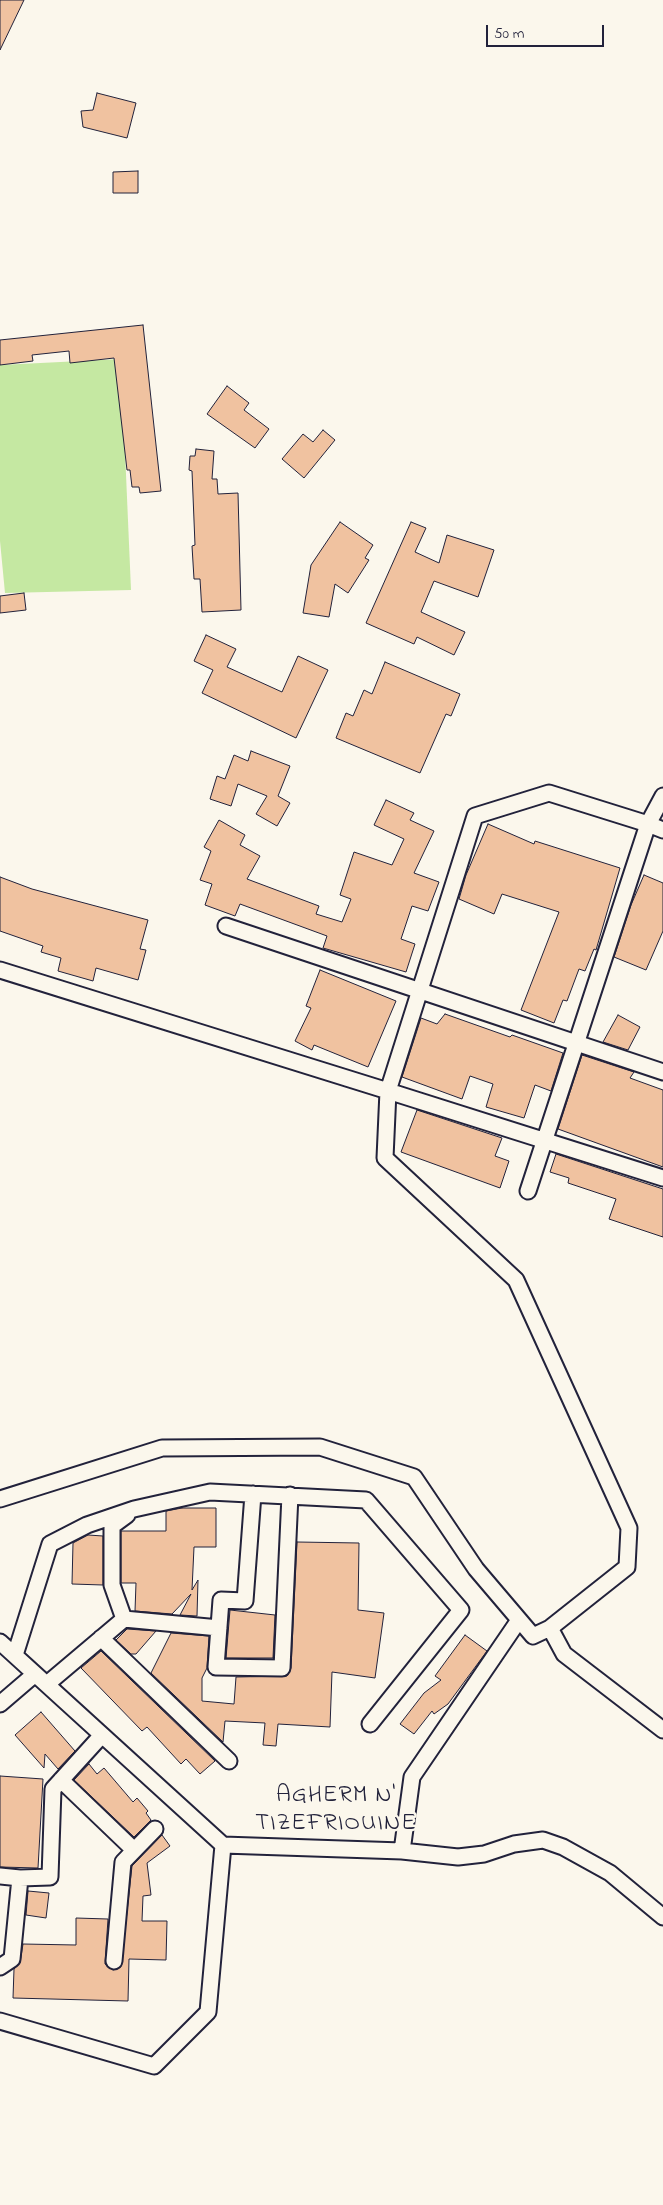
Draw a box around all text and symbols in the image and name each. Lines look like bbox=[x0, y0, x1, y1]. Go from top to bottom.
scale bar bbox=[488, 15, 606, 47]
text: 50 m bbox=[494, 23, 524, 45]
district label: AGHERM N' TIZEFRIOUINE bbox=[254, 1783, 418, 1839]

